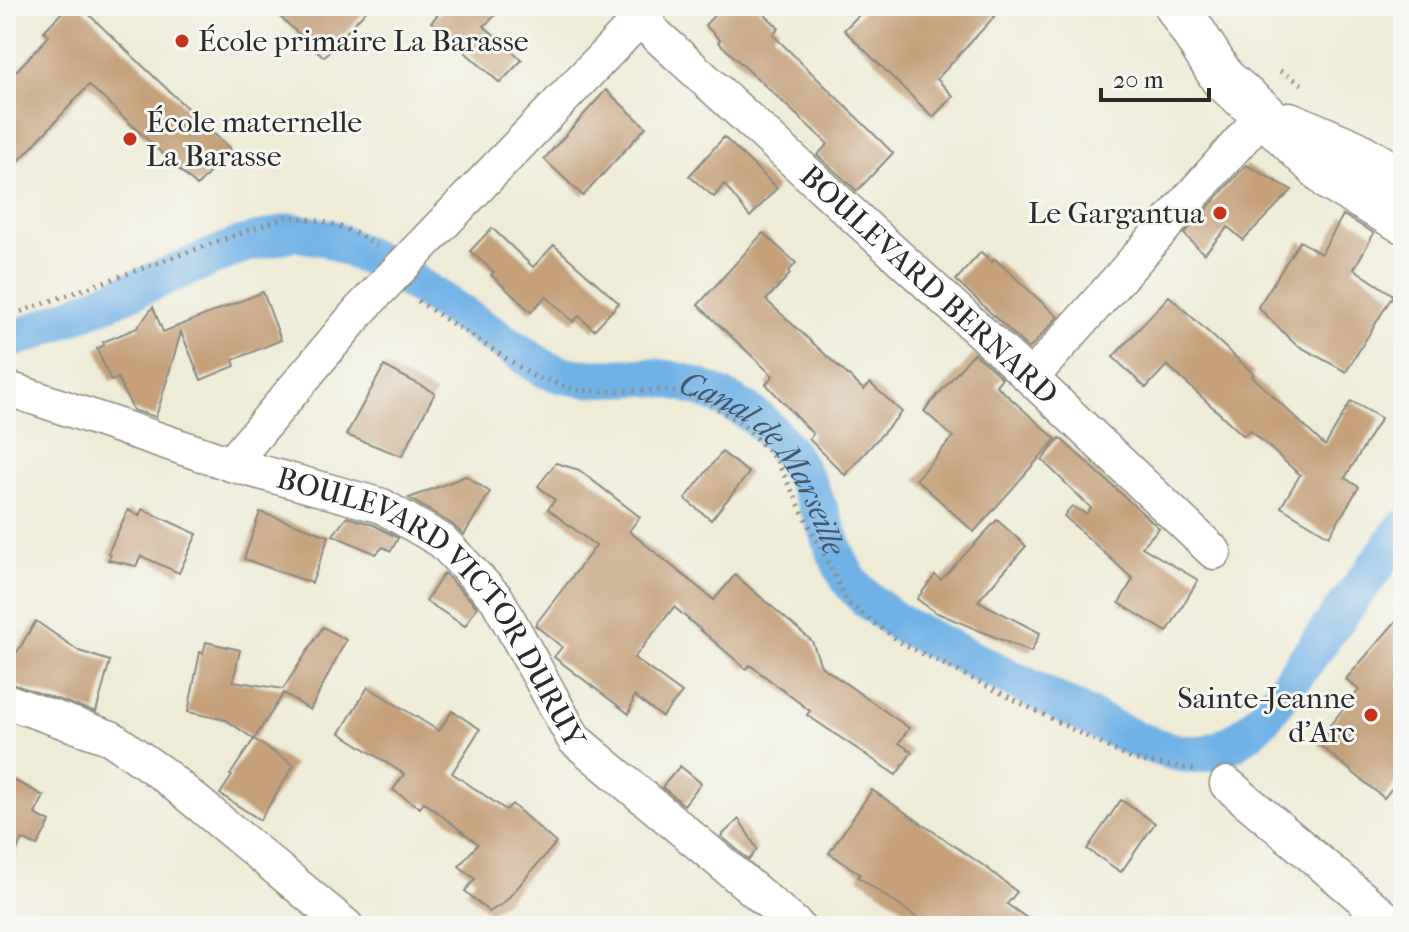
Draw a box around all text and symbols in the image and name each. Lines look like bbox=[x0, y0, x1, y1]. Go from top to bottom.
place label: École primaire La Barasse bbox=[198, 24, 529, 59]
marker: École primaire La Barasse bbox=[173, 32, 191, 50]
scale bar bbox=[1101, 52, 1209, 102]
text: 20 m bbox=[1113, 66, 1164, 94]
place label: École maternelle La Barasse bbox=[146, 105, 362, 174]
marker: École maternelle La Barasse bbox=[121, 130, 139, 148]
street label: BOULEVARD BERNARD bbox=[793, 158, 1065, 412]
place label: Le Gargantua bbox=[1028, 196, 1205, 231]
marker: Le Gargantua bbox=[1211, 204, 1229, 222]
water label: Canal de Marseille bbox=[675, 365, 853, 561]
street label: BOULEVARD VICTOR DURUY bbox=[273, 461, 593, 755]
place label: Sainte-Jeanne d'Arc bbox=[1177, 681, 1355, 750]
marker: Sainte-Jeanne d'Arc bbox=[1362, 706, 1380, 724]

